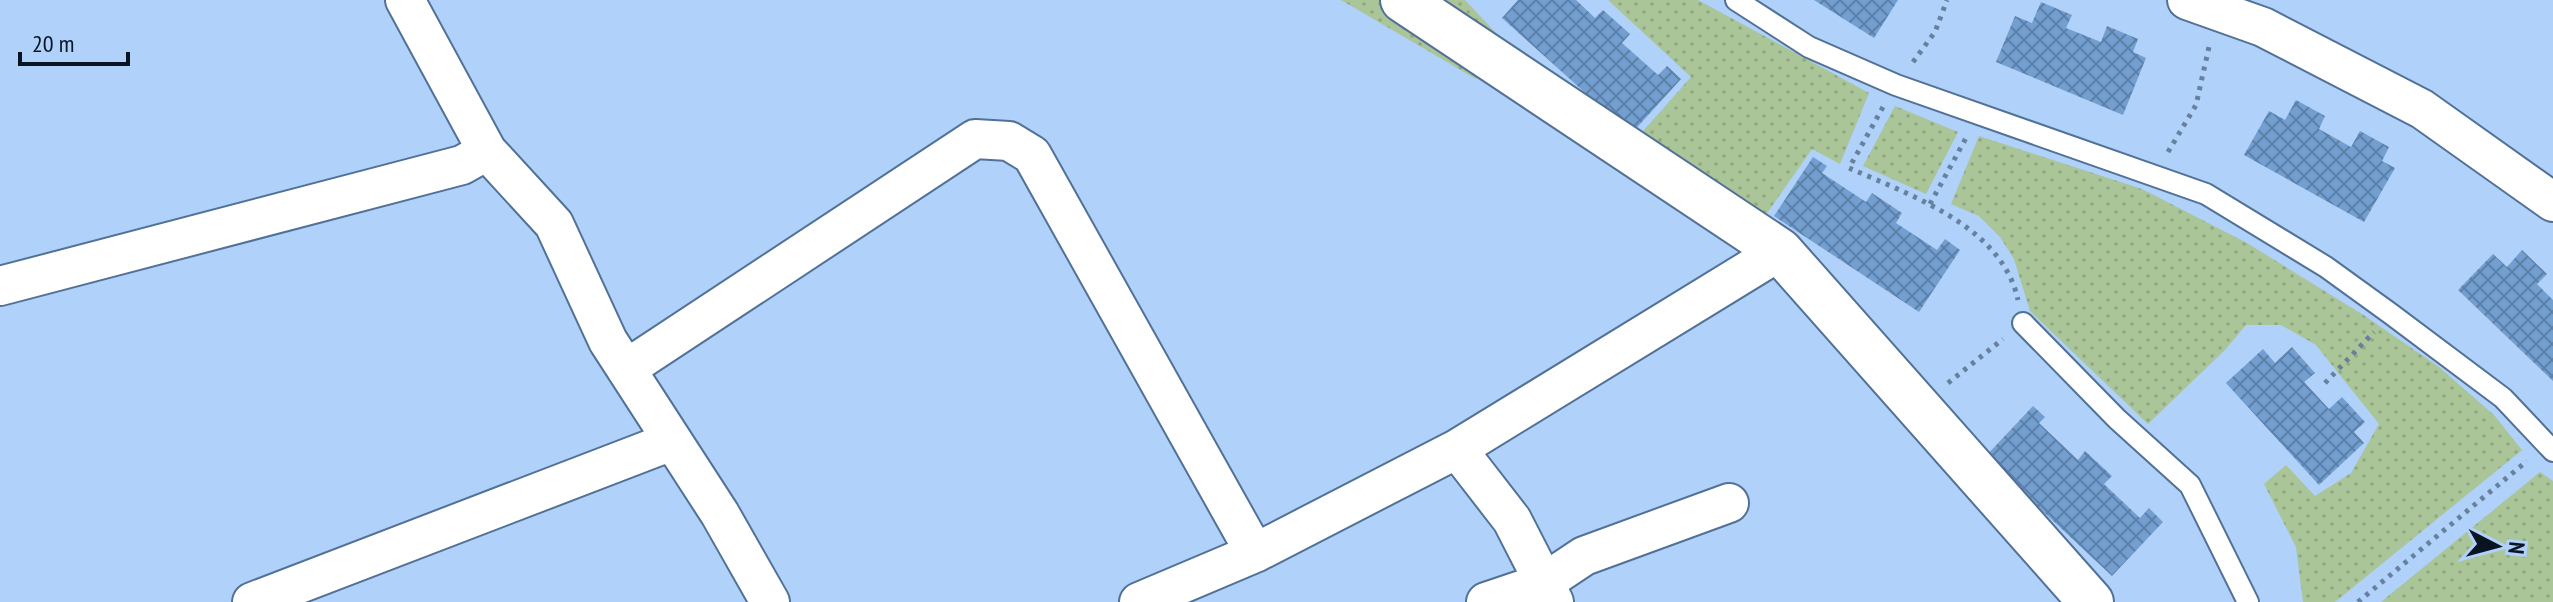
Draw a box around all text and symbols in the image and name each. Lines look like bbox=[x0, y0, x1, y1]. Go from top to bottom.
scale bar bbox=[20, 16, 128, 66]
text: 20 m bbox=[32, 28, 74, 59]
north arrow bbox=[2457, 506, 2537, 586]
text: N bbox=[2502, 541, 2531, 555]

